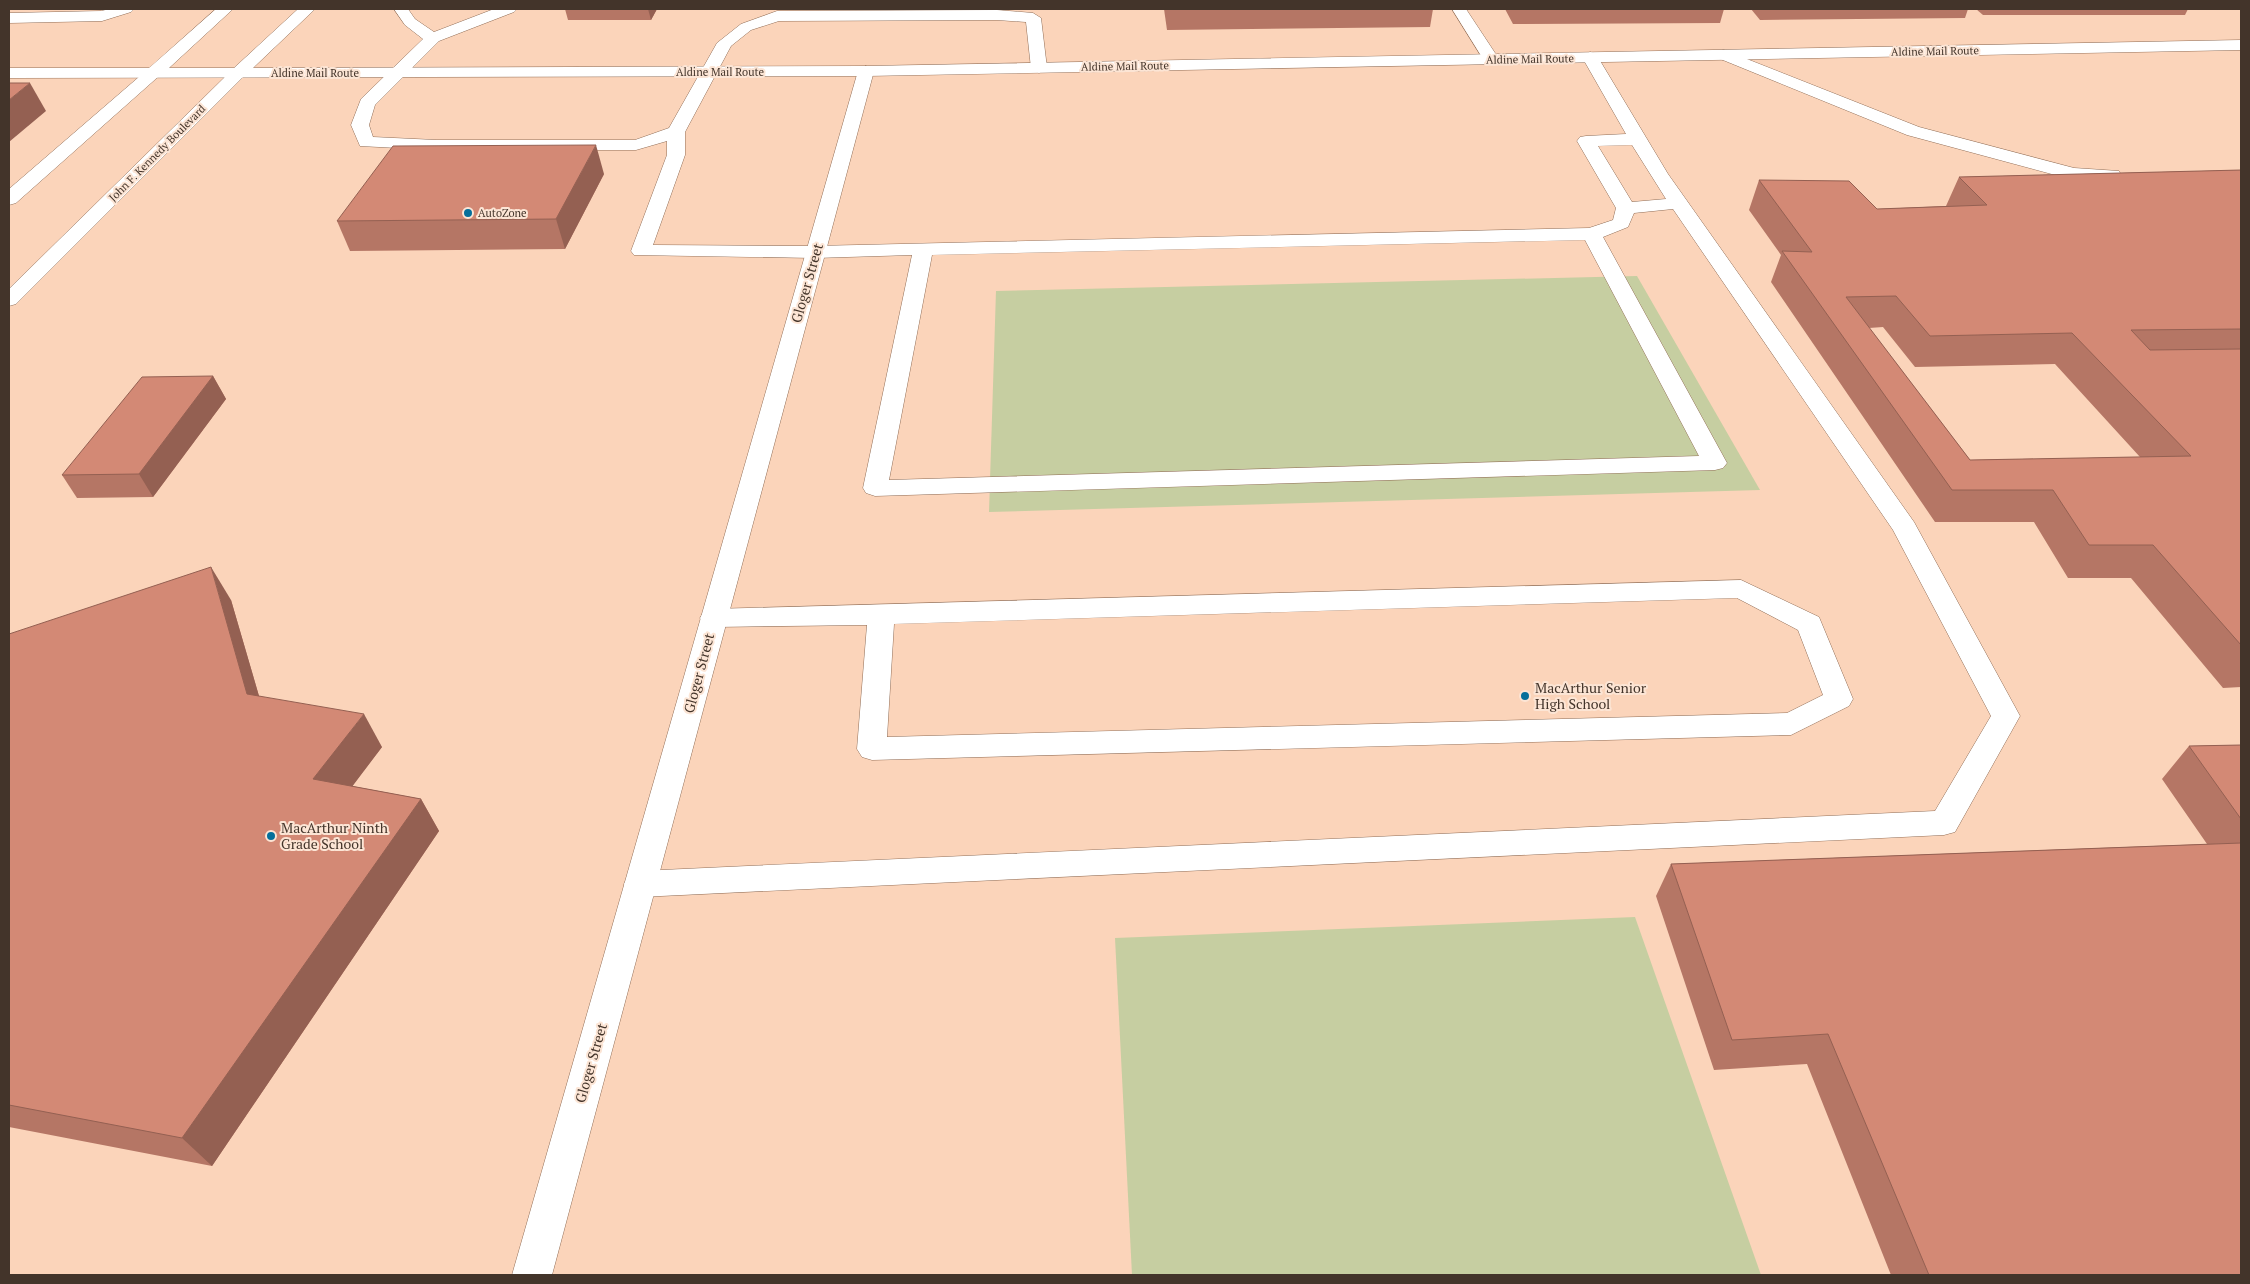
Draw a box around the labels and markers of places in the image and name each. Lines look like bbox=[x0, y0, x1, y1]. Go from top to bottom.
place label: AutoZone bbox=[478, 206, 527, 220]
marker: AutoZone bbox=[462, 207, 474, 219]
place label: MacArthur Senior High School bbox=[1535, 678, 1647, 713]
marker: MacArthur Senior High School bbox=[1519, 690, 1531, 702]
place label: MacArthur Ninth Grade School bbox=[281, 818, 388, 853]
marker: MacArthur Ninth Grade School bbox=[265, 830, 277, 842]

